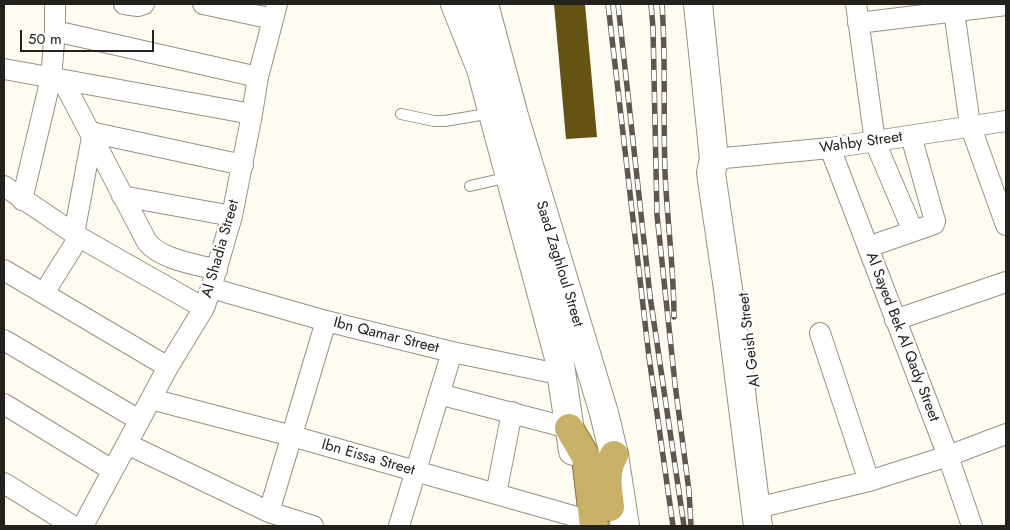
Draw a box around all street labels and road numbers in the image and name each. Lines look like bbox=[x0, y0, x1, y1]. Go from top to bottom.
street label: Wahby Street bbox=[818, 128, 904, 158]
street label: Al Shadia Street bbox=[198, 198, 244, 300]
street label: Saad Zaghloul Street bbox=[531, 199, 587, 329]
street label: Al Sayed Bek Al Qady Street bbox=[861, 250, 943, 424]
street label: Al Geish Street bbox=[735, 292, 765, 388]
street label: Ibn Qamar Street bbox=[331, 314, 441, 358]
street label: Ibn Eissa Street bbox=[319, 436, 417, 480]

